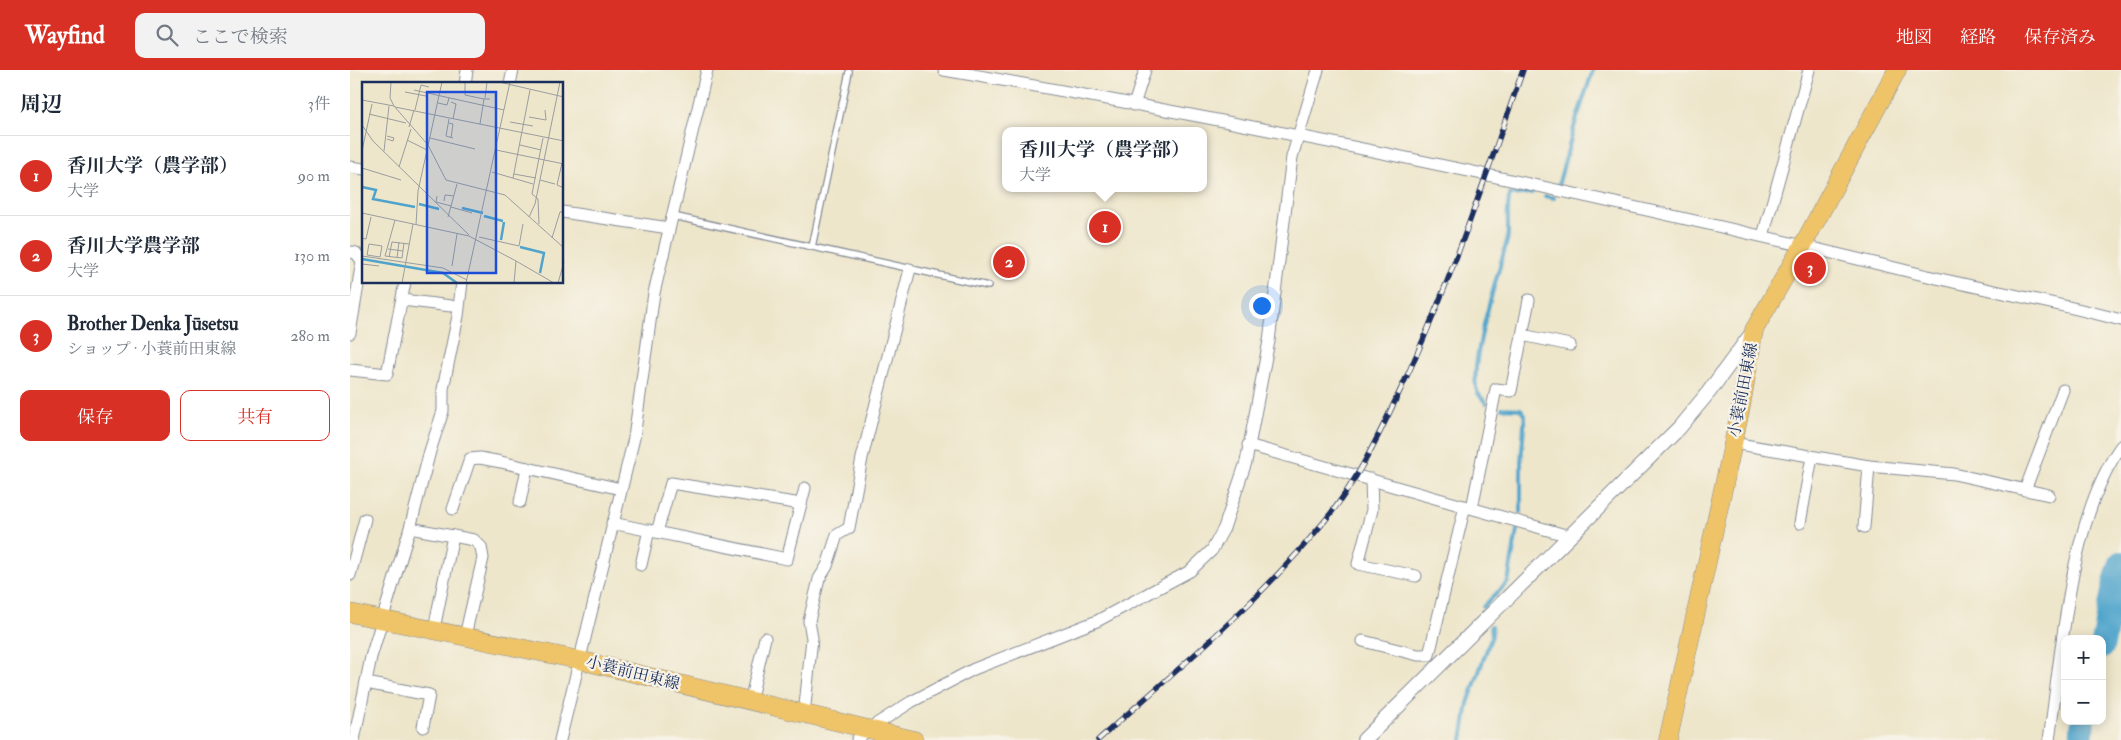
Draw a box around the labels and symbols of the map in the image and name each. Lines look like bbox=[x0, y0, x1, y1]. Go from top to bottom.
inset map bbox=[362, 82, 564, 284]
pin: 1 bbox=[1089, 208, 1121, 246]
pin: 2 bbox=[993, 243, 1025, 281]
pin: 3 bbox=[1794, 249, 1826, 287]
your location bbox=[1249, 293, 1275, 319]
street label: 小蓑前田東線 bbox=[1724, 341, 1762, 439]
street label: 小蓑前田東線 bbox=[584, 652, 682, 694]

